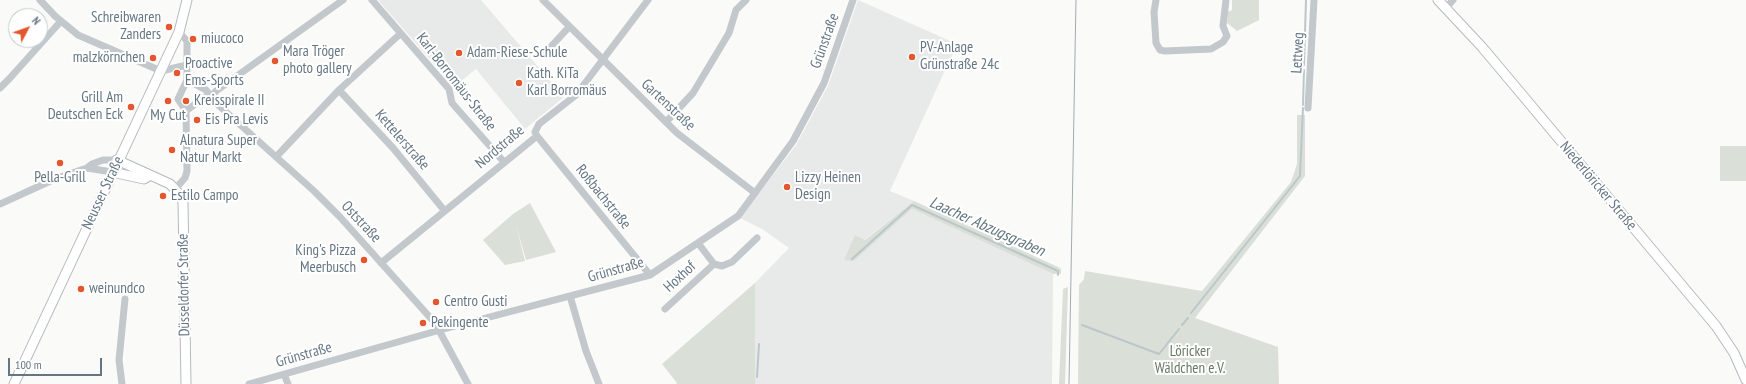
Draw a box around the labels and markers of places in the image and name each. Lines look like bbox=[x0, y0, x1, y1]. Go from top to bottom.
place label: Schreibwaren Zanders bbox=[91, 9, 161, 44]
marker: Schreibwaren Zanders bbox=[164, 22, 174, 32]
place label: miucoco bbox=[201, 30, 244, 48]
marker: miucoco bbox=[188, 34, 198, 44]
place label: PV-Anlage Grünstraße 24c bbox=[920, 39, 999, 74]
place label: Mara Tröger photo gallery bbox=[283, 43, 352, 78]
place label: Adam-Riese-Schule bbox=[467, 44, 568, 62]
marker: Adam-Riese-Schule bbox=[454, 48, 464, 58]
place label: malzkörnchen bbox=[73, 49, 145, 67]
marker: PV-Anlage Grünstraße 24c bbox=[907, 52, 917, 62]
marker: malzkörnchen bbox=[148, 53, 158, 63]
place label: Proactive Ems-Sports bbox=[185, 55, 244, 90]
marker: Mara Tröger photo gallery bbox=[270, 56, 280, 66]
place label: Kath. KiTa Karl Borromäus bbox=[527, 65, 606, 100]
marker: Proactive Ems-Sports bbox=[172, 68, 182, 78]
marker: Kath. KiTa Karl Borromäus bbox=[514, 78, 524, 88]
place label: Grill Am Deutschen Eck bbox=[48, 89, 123, 124]
place label: Kreisspirale II bbox=[194, 92, 265, 110]
marker: My Cut bbox=[163, 96, 173, 106]
marker: Kreisspirale II bbox=[181, 96, 191, 106]
marker: Grill Am Deutschen Eck bbox=[126, 102, 136, 112]
place label: My Cut bbox=[150, 107, 186, 125]
place label: Eis Pra Levis bbox=[205, 111, 268, 129]
marker: Eis Pra Levis bbox=[192, 115, 202, 125]
place label: Alnatura Super Natur Markt bbox=[180, 132, 257, 167]
marker: Alnatura Super Natur Markt bbox=[167, 145, 177, 155]
marker: Pella-Grill bbox=[55, 158, 65, 168]
place label: Pella-Grill bbox=[34, 169, 86, 187]
place label: Lizzy Heinen Design bbox=[795, 169, 861, 204]
marker: Lizzy Heinen Design bbox=[782, 182, 792, 192]
place label: Estilo Campo bbox=[171, 187, 238, 205]
marker: Estilo Campo bbox=[158, 191, 168, 201]
place label: King's Pizza Meerbusch bbox=[295, 242, 356, 277]
marker: King's Pizza Meerbusch bbox=[359, 255, 369, 265]
place label: weinundco bbox=[89, 280, 145, 298]
marker: weinundco bbox=[76, 284, 86, 294]
place label: Centro Gusti bbox=[444, 293, 507, 311]
marker: Centro Gusti bbox=[431, 297, 441, 307]
place label: Pekingente bbox=[431, 314, 489, 332]
marker: Pekingente bbox=[418, 318, 428, 328]

